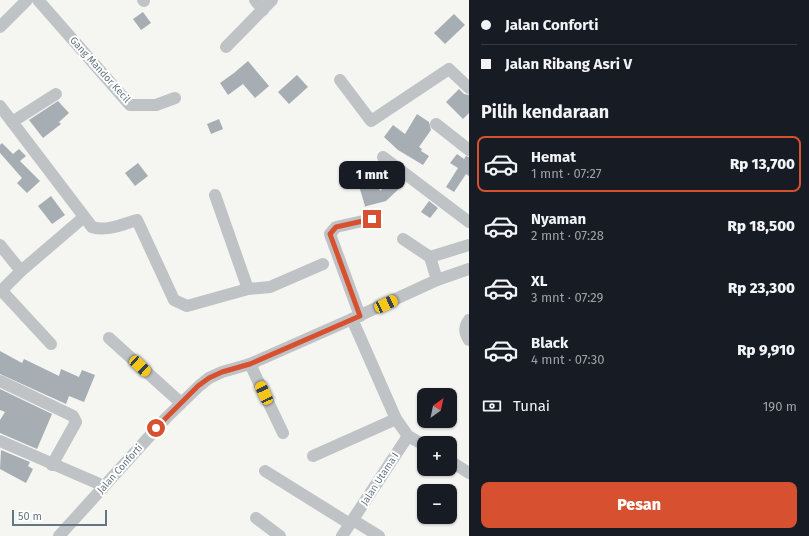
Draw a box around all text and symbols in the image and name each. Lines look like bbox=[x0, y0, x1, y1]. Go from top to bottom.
text: Jalan Conforti bbox=[505, 16, 598, 34]
street label: Gang Mandor Kecil bbox=[67, 35, 133, 105]
text: Jalan Ribang Asri V bbox=[505, 55, 632, 73]
text: Pilih kendaraan bbox=[481, 101, 609, 123]
icon: car bbox=[483, 146, 519, 182]
text: Hemat bbox=[531, 148, 576, 166]
text: Rp 13,700 bbox=[730, 155, 795, 173]
callout: 1 mnt bbox=[339, 161, 405, 189]
text: 1 mnt · 07:27 bbox=[531, 166, 602, 181]
text: 1 mnt bbox=[356, 167, 388, 182]
icon: car bbox=[483, 208, 519, 244]
route end bbox=[363, 210, 381, 228]
text: Nyaman bbox=[531, 210, 586, 228]
text: Rp 18,500 bbox=[728, 217, 795, 235]
text: 2 mnt · 07:28 bbox=[531, 228, 604, 243]
icon: car bbox=[483, 270, 519, 306]
text: XL bbox=[531, 272, 547, 290]
text: Rp 23,300 bbox=[728, 279, 795, 297]
text: 3 mnt · 07:29 bbox=[531, 290, 603, 305]
car bbox=[373, 293, 399, 315]
icon: car bbox=[483, 332, 519, 368]
text: Black bbox=[531, 334, 568, 352]
text: Rp 9,910 bbox=[737, 341, 795, 359]
text: 4 mnt · 07:30 bbox=[531, 352, 605, 367]
car bbox=[127, 353, 153, 379]
car bbox=[253, 380, 275, 406]
north arrow bbox=[417, 388, 457, 428]
map controls bbox=[417, 388, 457, 524]
icon: cash bbox=[481, 395, 503, 417]
text: Tunai bbox=[513, 397, 550, 415]
text: 190 m bbox=[763, 399, 797, 414]
route start bbox=[147, 419, 165, 437]
button: + bbox=[417, 436, 457, 476]
street label: Jalan Conforti bbox=[95, 442, 145, 496]
street label: Jalan Utama I bbox=[359, 450, 401, 508]
button: Pesan bbox=[481, 482, 797, 528]
button: − bbox=[417, 484, 457, 524]
scale bar bbox=[12, 508, 107, 527]
text: 50 m bbox=[18, 510, 42, 523]

